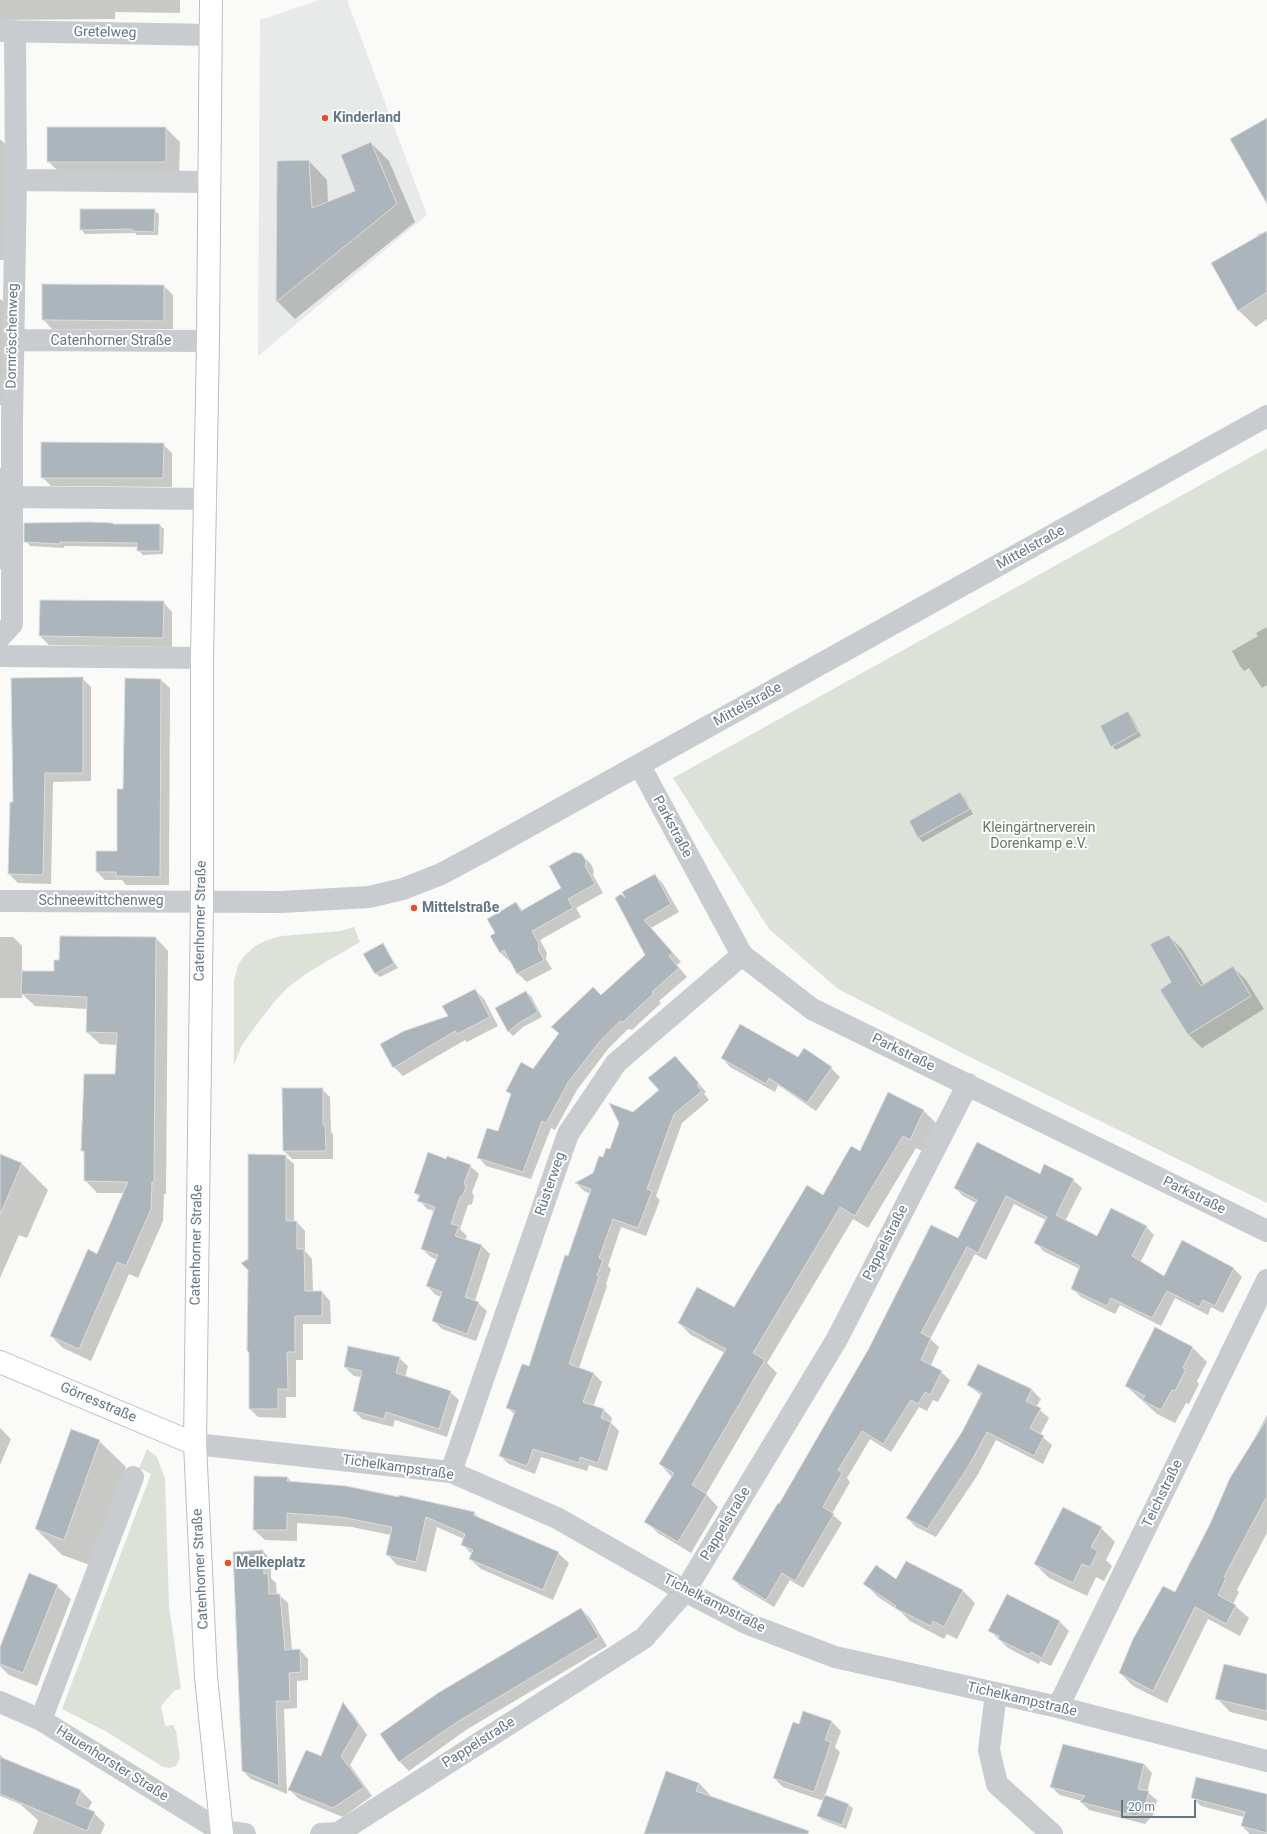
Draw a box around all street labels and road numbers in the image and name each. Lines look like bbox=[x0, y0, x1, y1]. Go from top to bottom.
street label: Gretelweg bbox=[73, 24, 137, 42]
street label: Dornröschenweg bbox=[4, 283, 22, 389]
street label: Catenhorner Straße bbox=[50, 333, 172, 349]
street label: Mittelstraße bbox=[994, 522, 1068, 574]
street label: Mittelstraße bbox=[711, 679, 785, 731]
street label: Parkstraße bbox=[649, 793, 695, 861]
street label: Catenhorner Straße bbox=[192, 860, 210, 982]
street label: Schneewittchenweg bbox=[38, 893, 164, 909]
street label: Parkstraße bbox=[869, 1031, 937, 1075]
street label: Rüsterweg bbox=[532, 1150, 570, 1218]
street label: Parkstraße bbox=[1160, 1174, 1228, 1218]
street label: Catenhorner Straße bbox=[188, 1184, 206, 1306]
street label: Pappelstraße bbox=[860, 1202, 912, 1284]
street label: Görresstraße bbox=[57, 1379, 139, 1427]
street label: Tichelkampstraße bbox=[341, 1452, 455, 1484]
street label: Teichstraße bbox=[1139, 1457, 1187, 1531]
street label: Pappelstraße bbox=[698, 1484, 754, 1564]
street label: Catenhorner Straße bbox=[189, 1508, 213, 1630]
street label: Tichelkampstraße bbox=[660, 1571, 768, 1637]
street label: Tichelkampstraße bbox=[965, 1679, 1079, 1721]
street label: Pappelstraße bbox=[440, 1714, 518, 1772]
street label: Hauenhorster Straße bbox=[53, 1723, 171, 1805]

